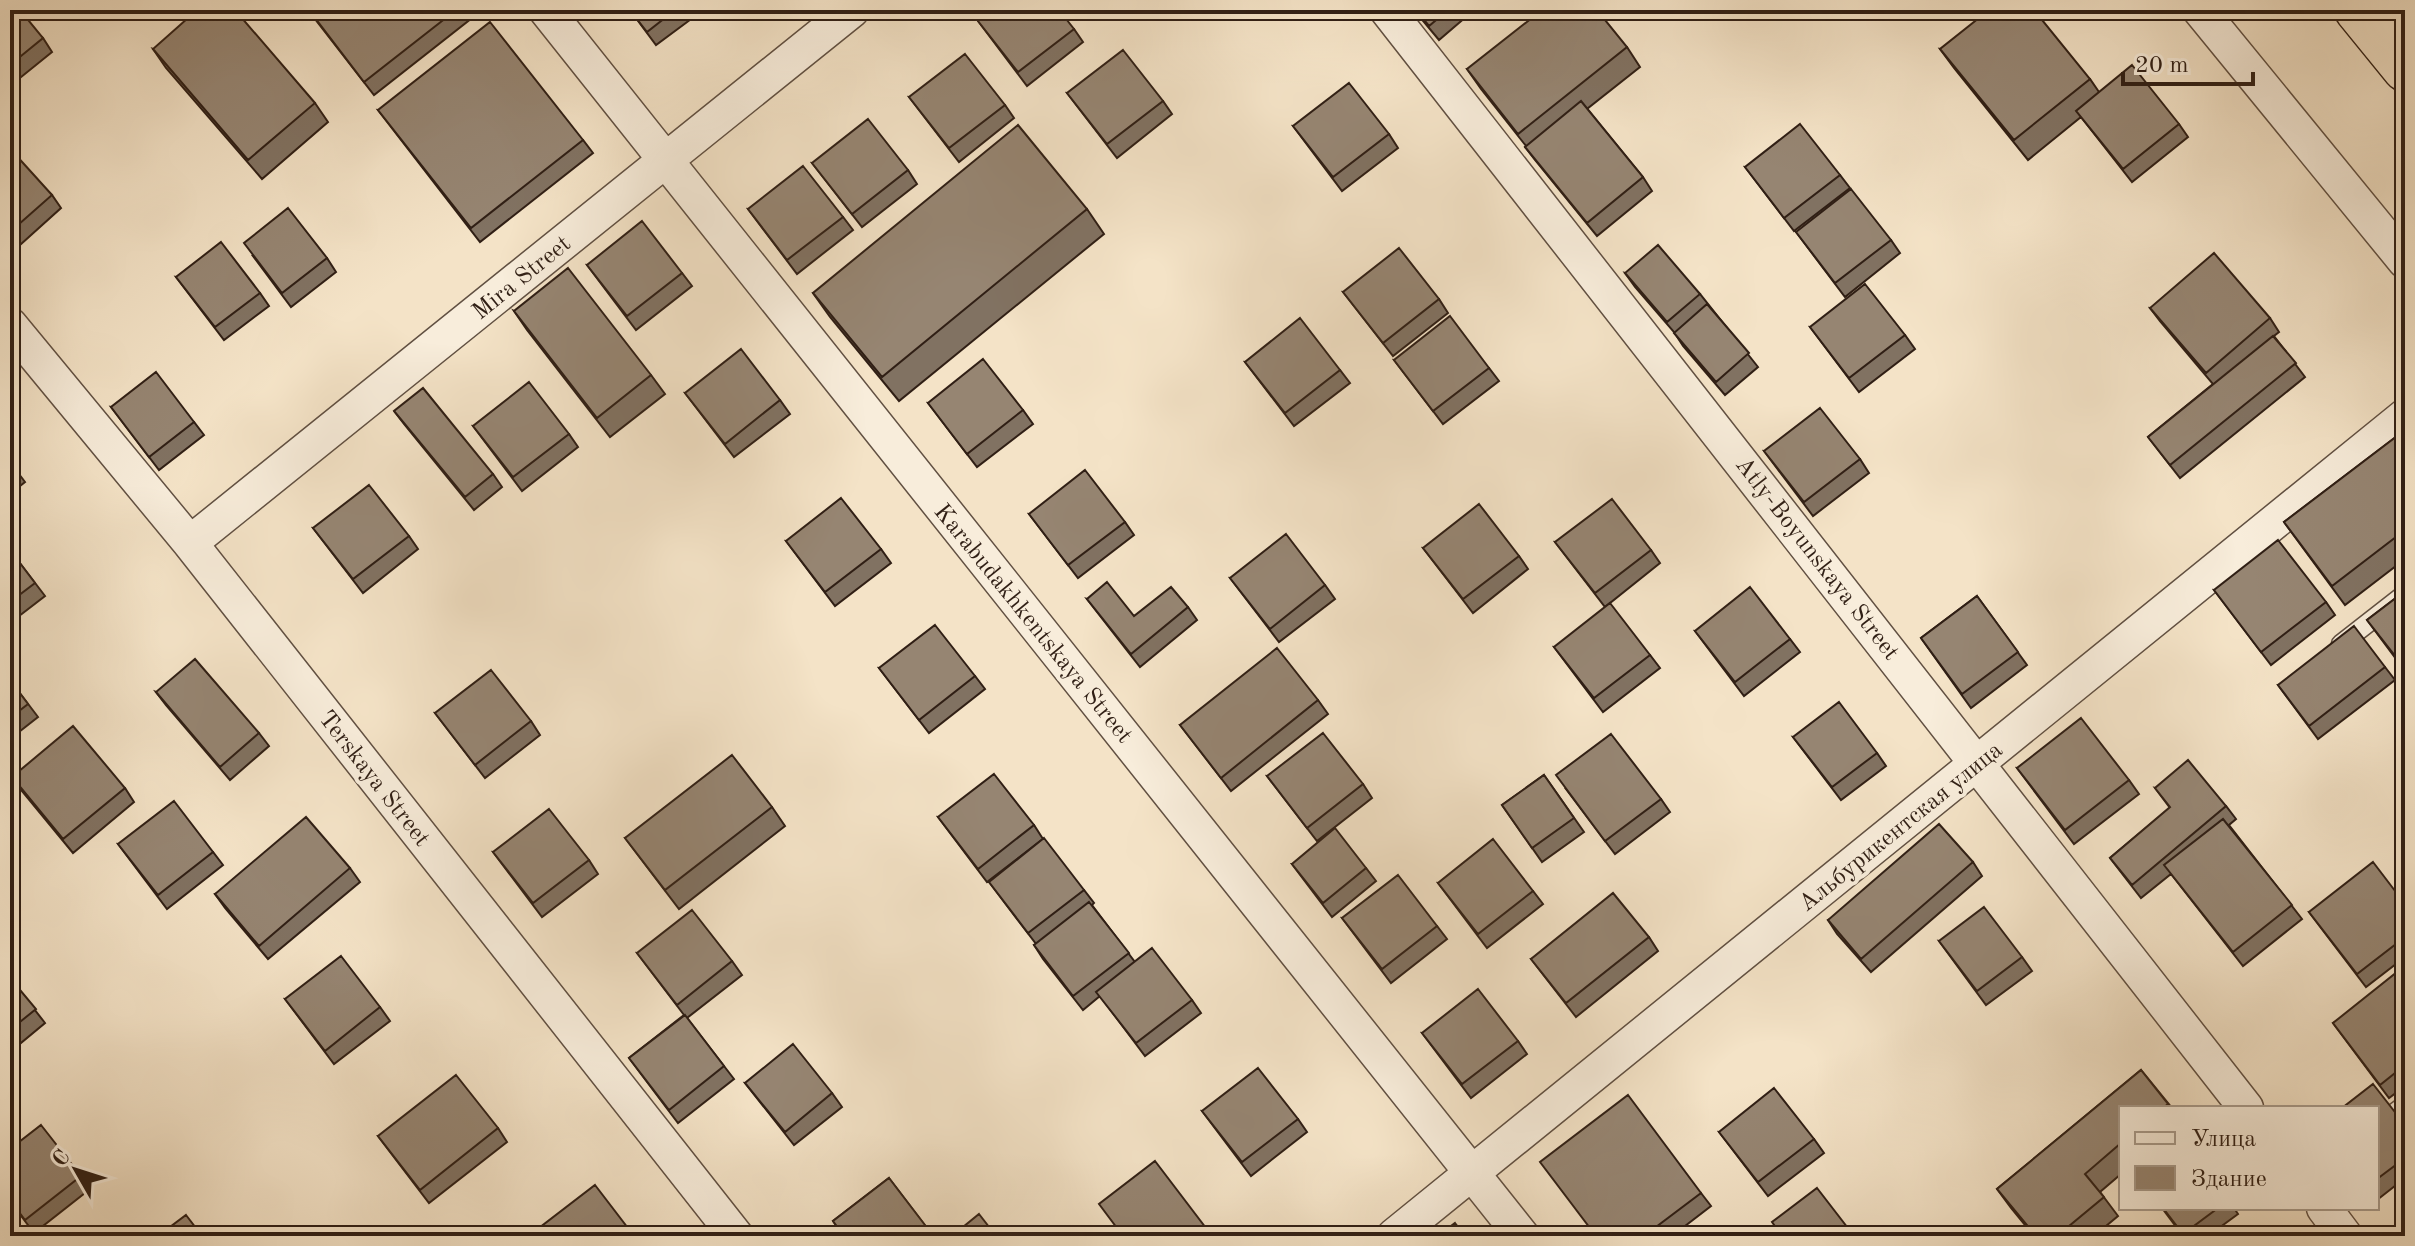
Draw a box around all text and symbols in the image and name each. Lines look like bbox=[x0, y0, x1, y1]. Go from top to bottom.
scale bar bbox=[2123, 36, 2253, 86]
text: 20 m bbox=[2135, 54, 2189, 78]
street label: Mira Street bbox=[469, 232, 576, 325]
street label: Atly-Boyunskaya Street bbox=[1730, 453, 1903, 665]
street label: Karabudakhkentskaya Street bbox=[929, 500, 1136, 748]
street label: Terskaya Street bbox=[313, 707, 434, 852]
street label: Альбурикентская улица bbox=[1795, 738, 2008, 917]
legend bbox=[2119, 1106, 2379, 1210]
text: Улица bbox=[2191, 1128, 2256, 1152]
north arrow bbox=[36, 1130, 116, 1210]
text: С bbox=[49, 1146, 75, 1171]
text: Здание bbox=[2191, 1168, 2267, 1192]

